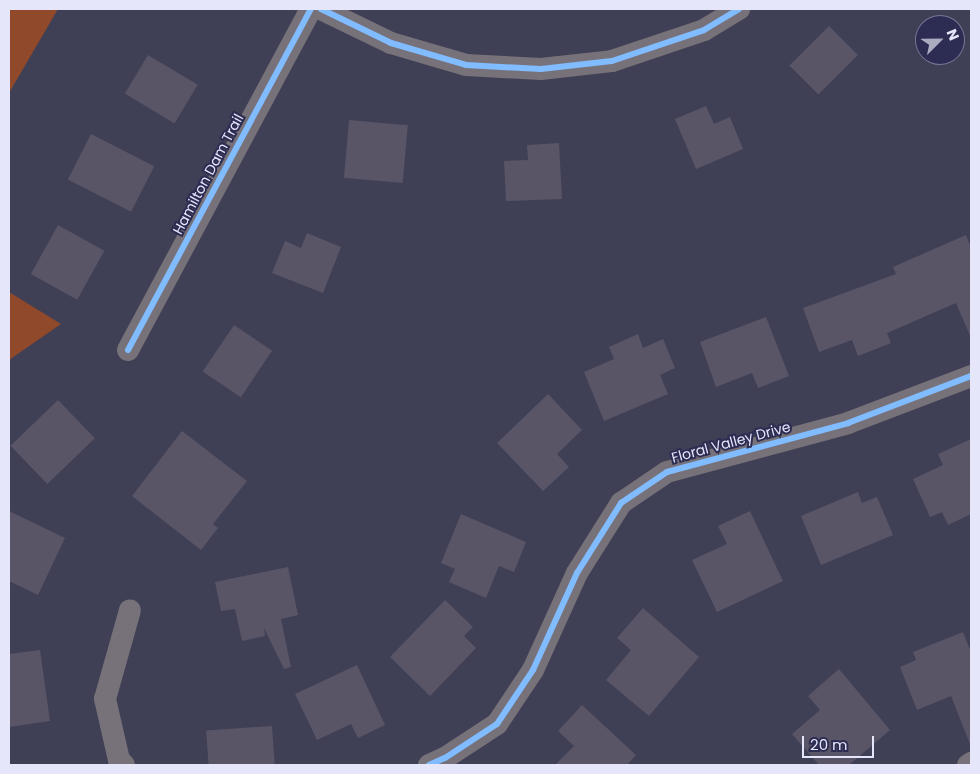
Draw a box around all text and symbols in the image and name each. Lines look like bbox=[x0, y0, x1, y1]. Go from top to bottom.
north arrow bbox=[915, 15, 965, 65]
text: N bbox=[942, 26, 964, 43]
street label: Hamilton Dam Trail bbox=[169, 111, 247, 237]
street label: Floral Valley Drive bbox=[670, 418, 792, 466]
scale bar bbox=[805, 726, 878, 758]
text: 20 m bbox=[810, 734, 848, 755]

